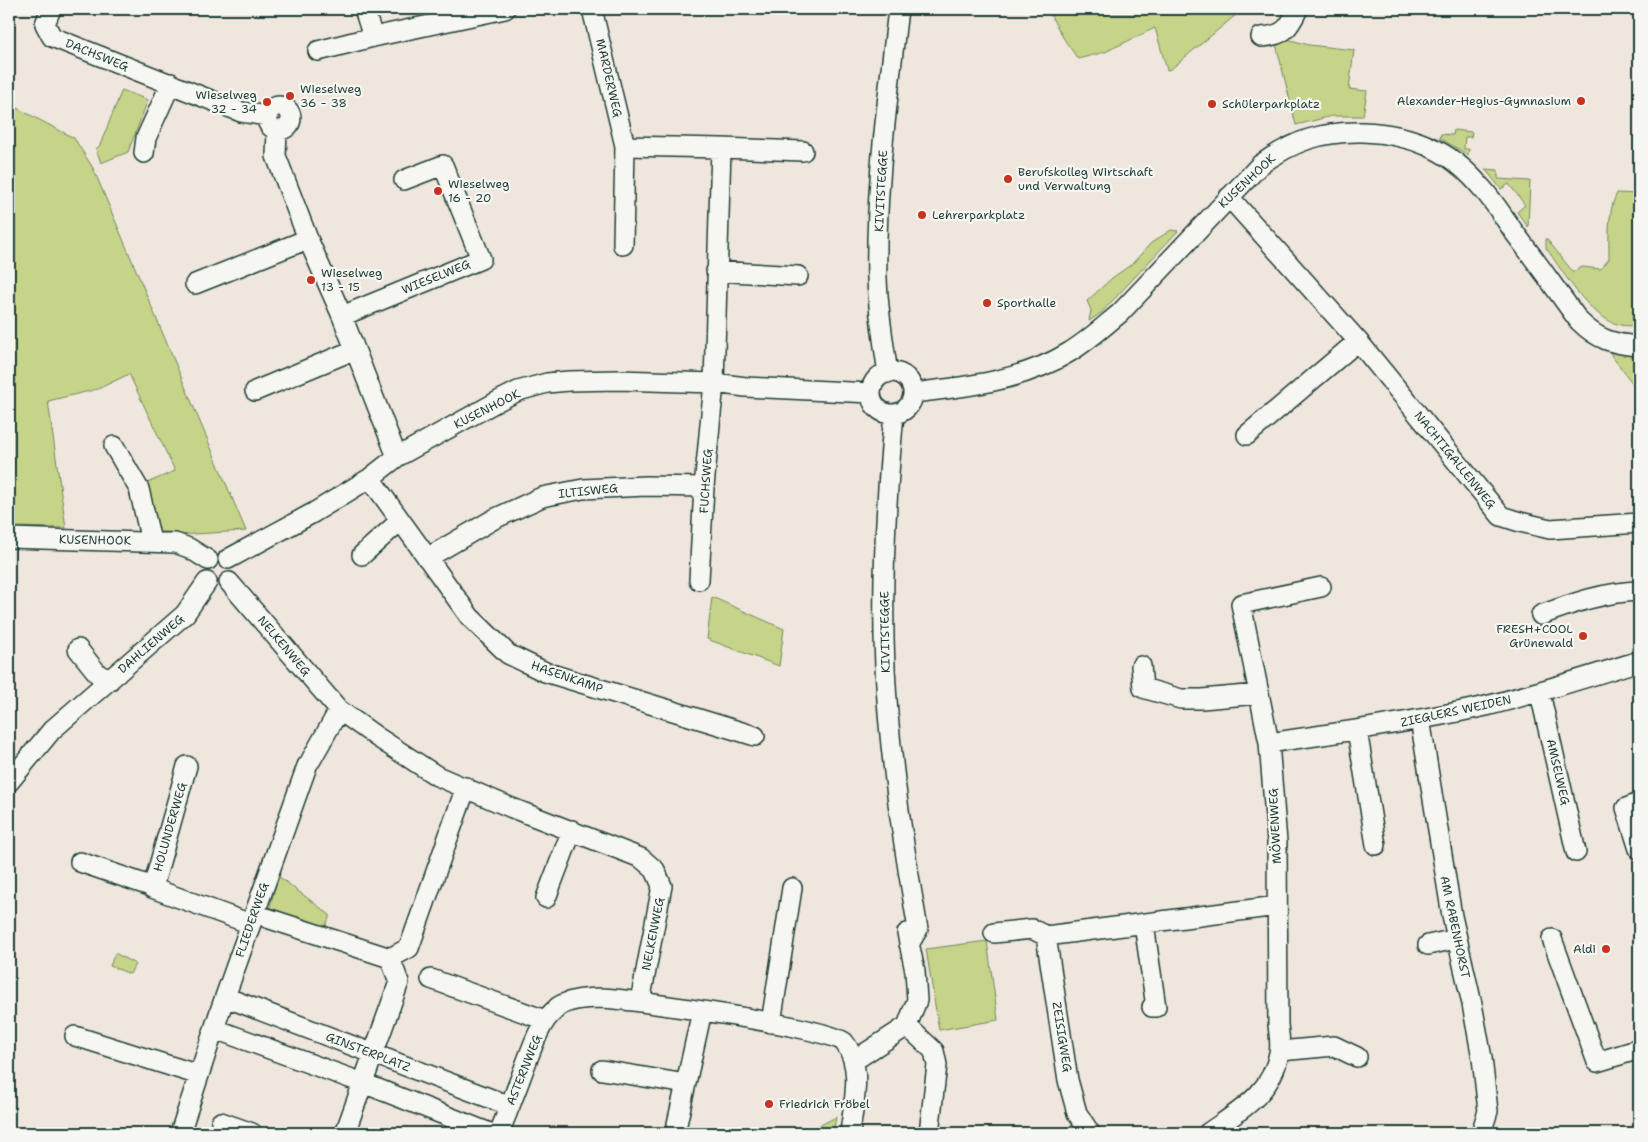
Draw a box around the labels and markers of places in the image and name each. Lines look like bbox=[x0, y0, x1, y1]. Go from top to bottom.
place label: Wieselweg 36 - 38 bbox=[300, 81, 361, 111]
place label: Wieselweg 32 - 34 bbox=[196, 87, 257, 117]
marker: Wieselweg 36 - 38 bbox=[284, 90, 296, 102]
place label: Alexander-Hegius-Gymnasium bbox=[1397, 93, 1571, 109]
marker: Alexander-Hegius-Gymnasium bbox=[1575, 95, 1587, 107]
marker: Wieselweg 32 - 34 bbox=[261, 96, 273, 108]
place label: Schülerparkplatz bbox=[1222, 96, 1320, 112]
marker: Schülerparkplatz bbox=[1206, 98, 1218, 110]
place label: Berufskolleg Wirtschaft und Verwaltung bbox=[1018, 164, 1153, 194]
marker: Berufskolleg Wirtschaft und Verwaltung bbox=[1002, 173, 1014, 185]
place label: Wieselweg 16 - 20 bbox=[448, 176, 509, 206]
marker: Wieselweg 16 - 20 bbox=[432, 185, 444, 197]
place label: Lehrerparkplatz bbox=[932, 207, 1025, 223]
marker: Lehrerparkplatz bbox=[916, 209, 928, 221]
place label: Wieselweg 13 - 15 bbox=[321, 265, 382, 295]
marker: Wieselweg 13 - 15 bbox=[305, 274, 317, 286]
place label: Sporthalle bbox=[997, 295, 1057, 311]
marker: Sporthalle bbox=[981, 297, 993, 309]
place label: FRESH+COOL Grünewald bbox=[1496, 621, 1573, 651]
marker: FRESH+COOL Grünewald bbox=[1577, 630, 1589, 642]
place label: Aldi bbox=[1573, 941, 1596, 957]
marker: Aldi bbox=[1600, 943, 1612, 955]
place label: Friedrich Fröbel bbox=[779, 1096, 870, 1112]
marker: Friedrich Fröbel bbox=[763, 1098, 775, 1110]

